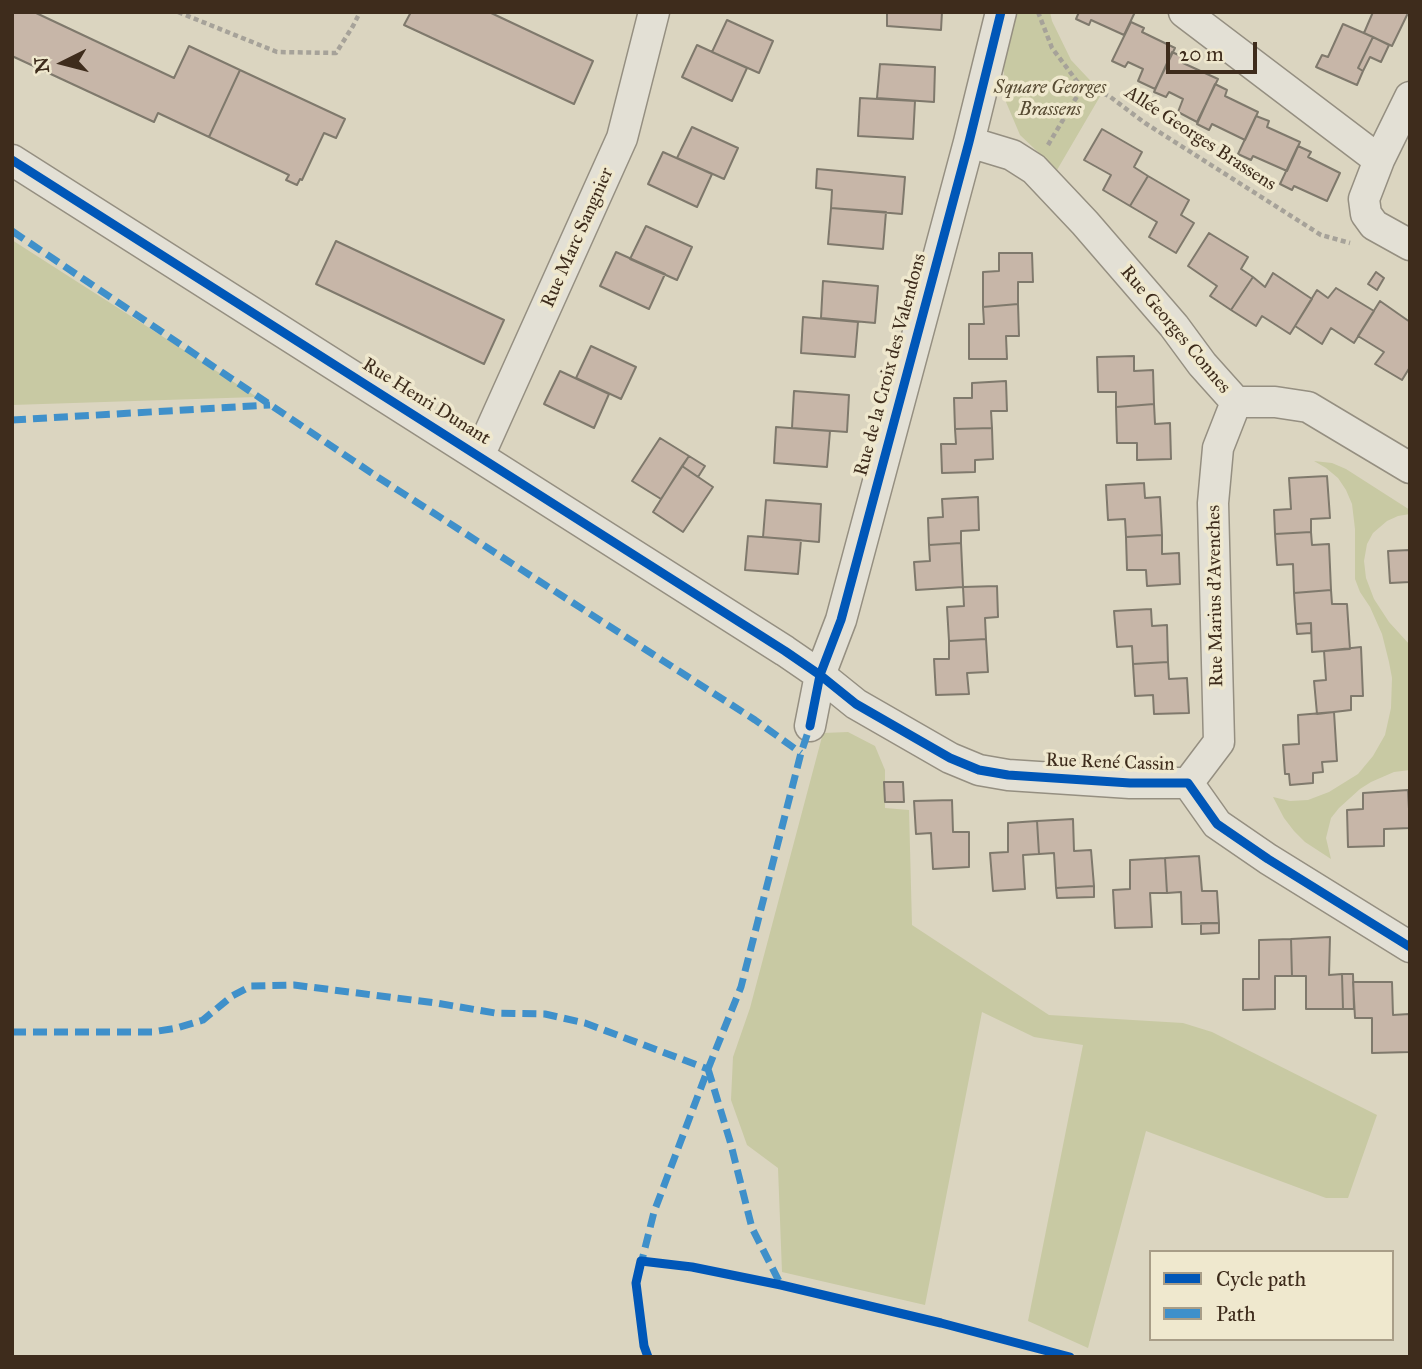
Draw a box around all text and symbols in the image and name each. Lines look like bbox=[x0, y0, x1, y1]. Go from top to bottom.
north arrow bbox=[28, 28, 98, 98]
scale bar bbox=[1170, 28, 1261, 72]
text: 20 m bbox=[1179, 41, 1224, 67]
text: N bbox=[29, 56, 54, 74]
park label: Square Georges Brassens bbox=[994, 77, 1106, 121]
street label: Allée Georges Brassens bbox=[1120, 82, 1280, 196]
street label: Rue Marc Sangnier bbox=[537, 165, 619, 311]
street label: Rue de la Croix des Valendons bbox=[850, 251, 932, 479]
street label: Rue Georges Connes bbox=[1115, 261, 1235, 399]
street label: Rue Henri Dunant bbox=[358, 354, 494, 450]
street label: Rue Marius d'Avenches bbox=[1203, 505, 1229, 687]
street label: Rue René Cassin bbox=[1045, 749, 1175, 777]
legend bbox=[1149, 1250, 1394, 1341]
text: Cycle path bbox=[1216, 1266, 1306, 1292]
text: Path bbox=[1216, 1301, 1256, 1327]

